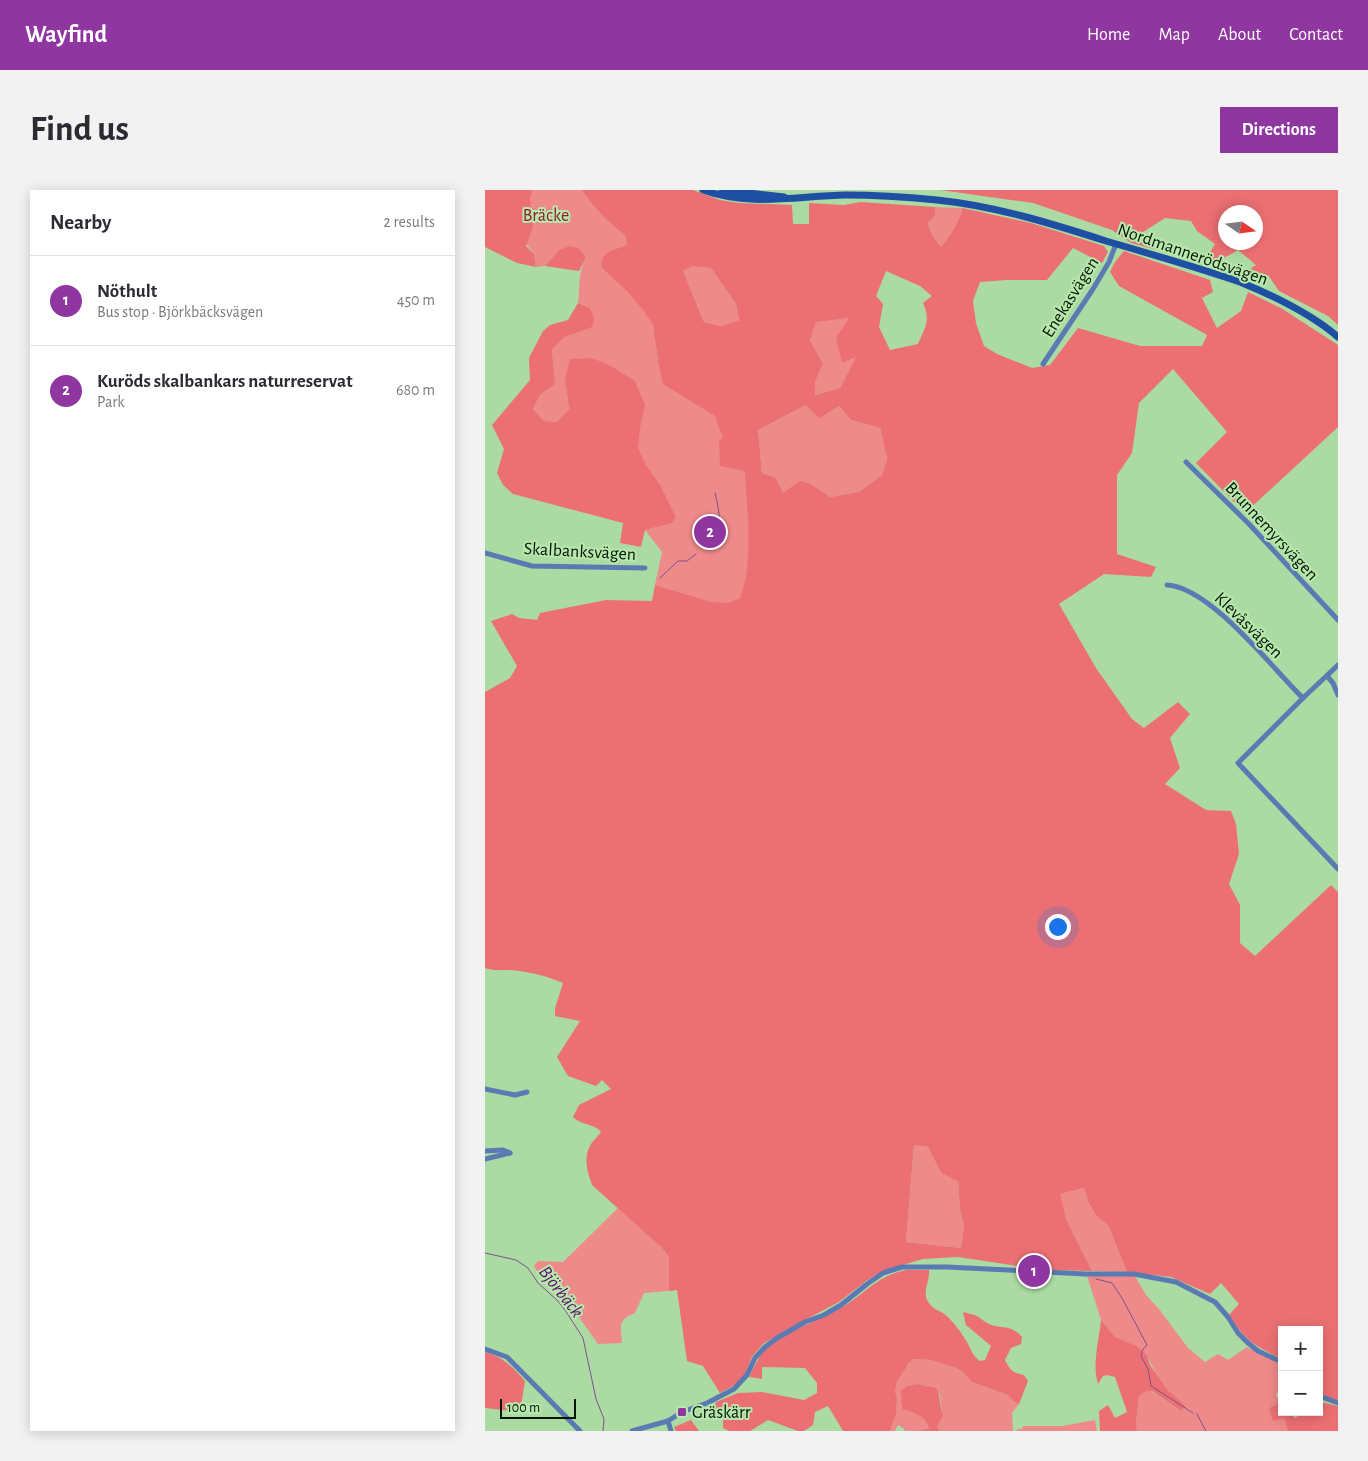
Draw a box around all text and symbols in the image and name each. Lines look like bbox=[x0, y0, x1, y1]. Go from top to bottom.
text: Wayfind bbox=[25, 23, 107, 47]
text: Home bbox=[1087, 26, 1130, 44]
text: Map bbox=[1158, 26, 1190, 44]
text: About bbox=[1218, 26, 1261, 44]
text: Contact bbox=[1289, 26, 1343, 44]
button: Directions bbox=[1220, 107, 1338, 153]
text: Find us bbox=[30, 112, 129, 147]
north arrow bbox=[1218, 205, 1263, 250]
park label: Bräcke bbox=[523, 207, 569, 225]
text: Nearby bbox=[50, 212, 111, 233]
text: 2 results bbox=[383, 214, 435, 230]
street label: Nordmannerödsvägen bbox=[1115, 221, 1270, 289]
street label: Enekasvägen bbox=[1039, 254, 1103, 341]
text: Nöthult bbox=[97, 282, 157, 301]
text: 1 bbox=[63, 292, 69, 308]
text: 450 m bbox=[397, 292, 435, 308]
text: Bus stop · Björkbäcksvägen bbox=[97, 304, 263, 320]
text: Kuröds skalbankars naturreservat bbox=[97, 372, 353, 391]
text: 2 bbox=[62, 382, 70, 398]
text: 680 m bbox=[396, 382, 435, 398]
text: Park bbox=[97, 394, 125, 410]
street label: Brunnemyrsvägen bbox=[1221, 479, 1321, 584]
pin: 2 bbox=[694, 513, 726, 551]
street label: Skalbanksvägen bbox=[523, 540, 637, 564]
street label: Klevåsvägen bbox=[1211, 589, 1286, 662]
your location bbox=[1045, 914, 1071, 940]
pin: 1 bbox=[1018, 1252, 1050, 1290]
water label: Björbäck bbox=[535, 1262, 587, 1322]
map controls bbox=[1278, 1326, 1323, 1416]
button: + bbox=[1278, 1326, 1323, 1371]
button: − bbox=[1278, 1371, 1323, 1416]
scale bar bbox=[500, 1396, 576, 1419]
text: 100 m bbox=[507, 1401, 540, 1415]
place label: Gräskärr bbox=[692, 1404, 751, 1422]
marker: Gräskärr bbox=[676, 1406, 688, 1418]

